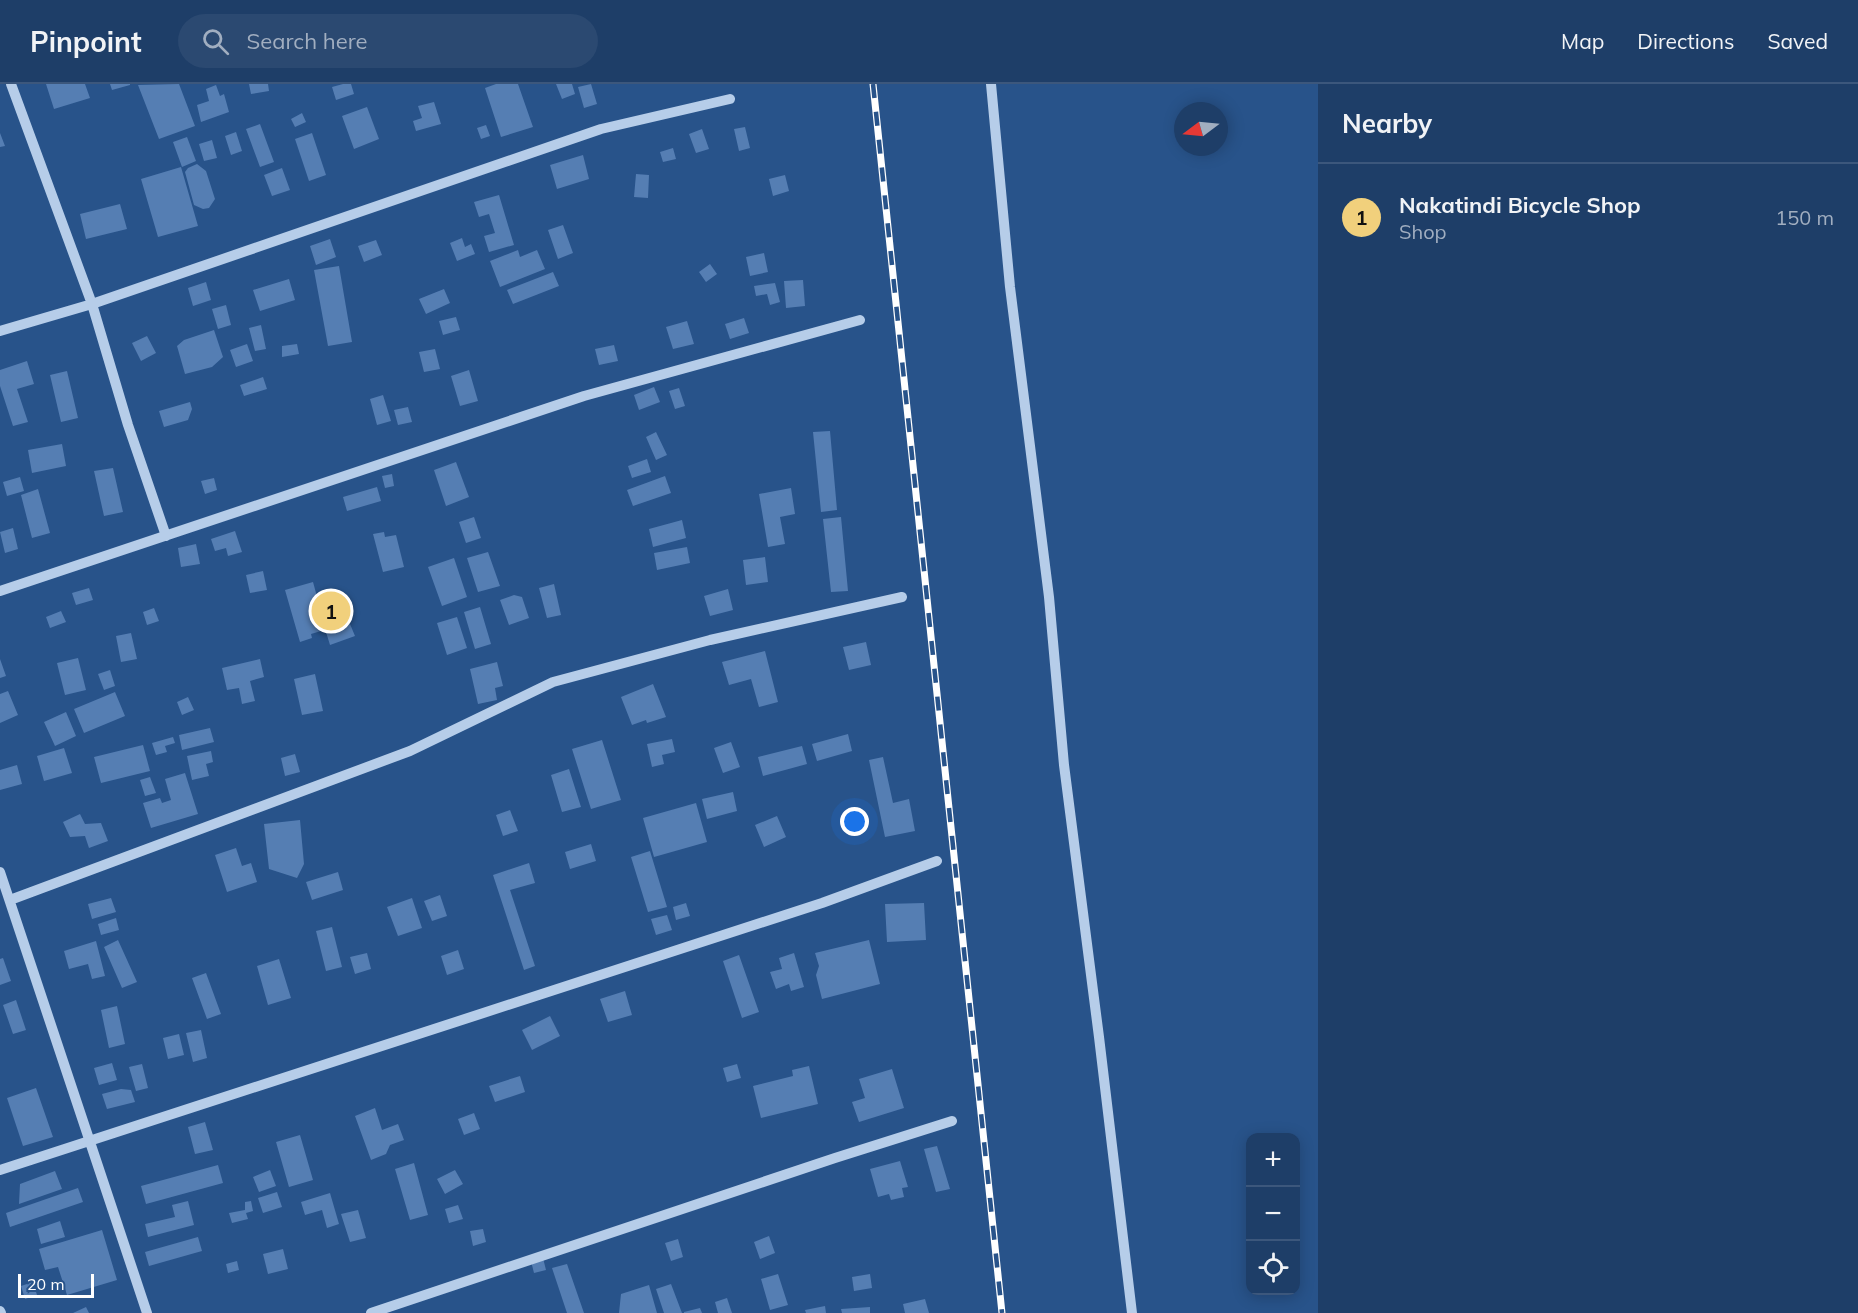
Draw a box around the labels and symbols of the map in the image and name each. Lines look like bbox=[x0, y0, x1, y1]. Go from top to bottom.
north arrow bbox=[1174, 102, 1228, 156]
pin: 1 bbox=[312, 588, 350, 634]
your location bbox=[840, 807, 869, 836]
scale bar bbox=[18, 1271, 94, 1298]

